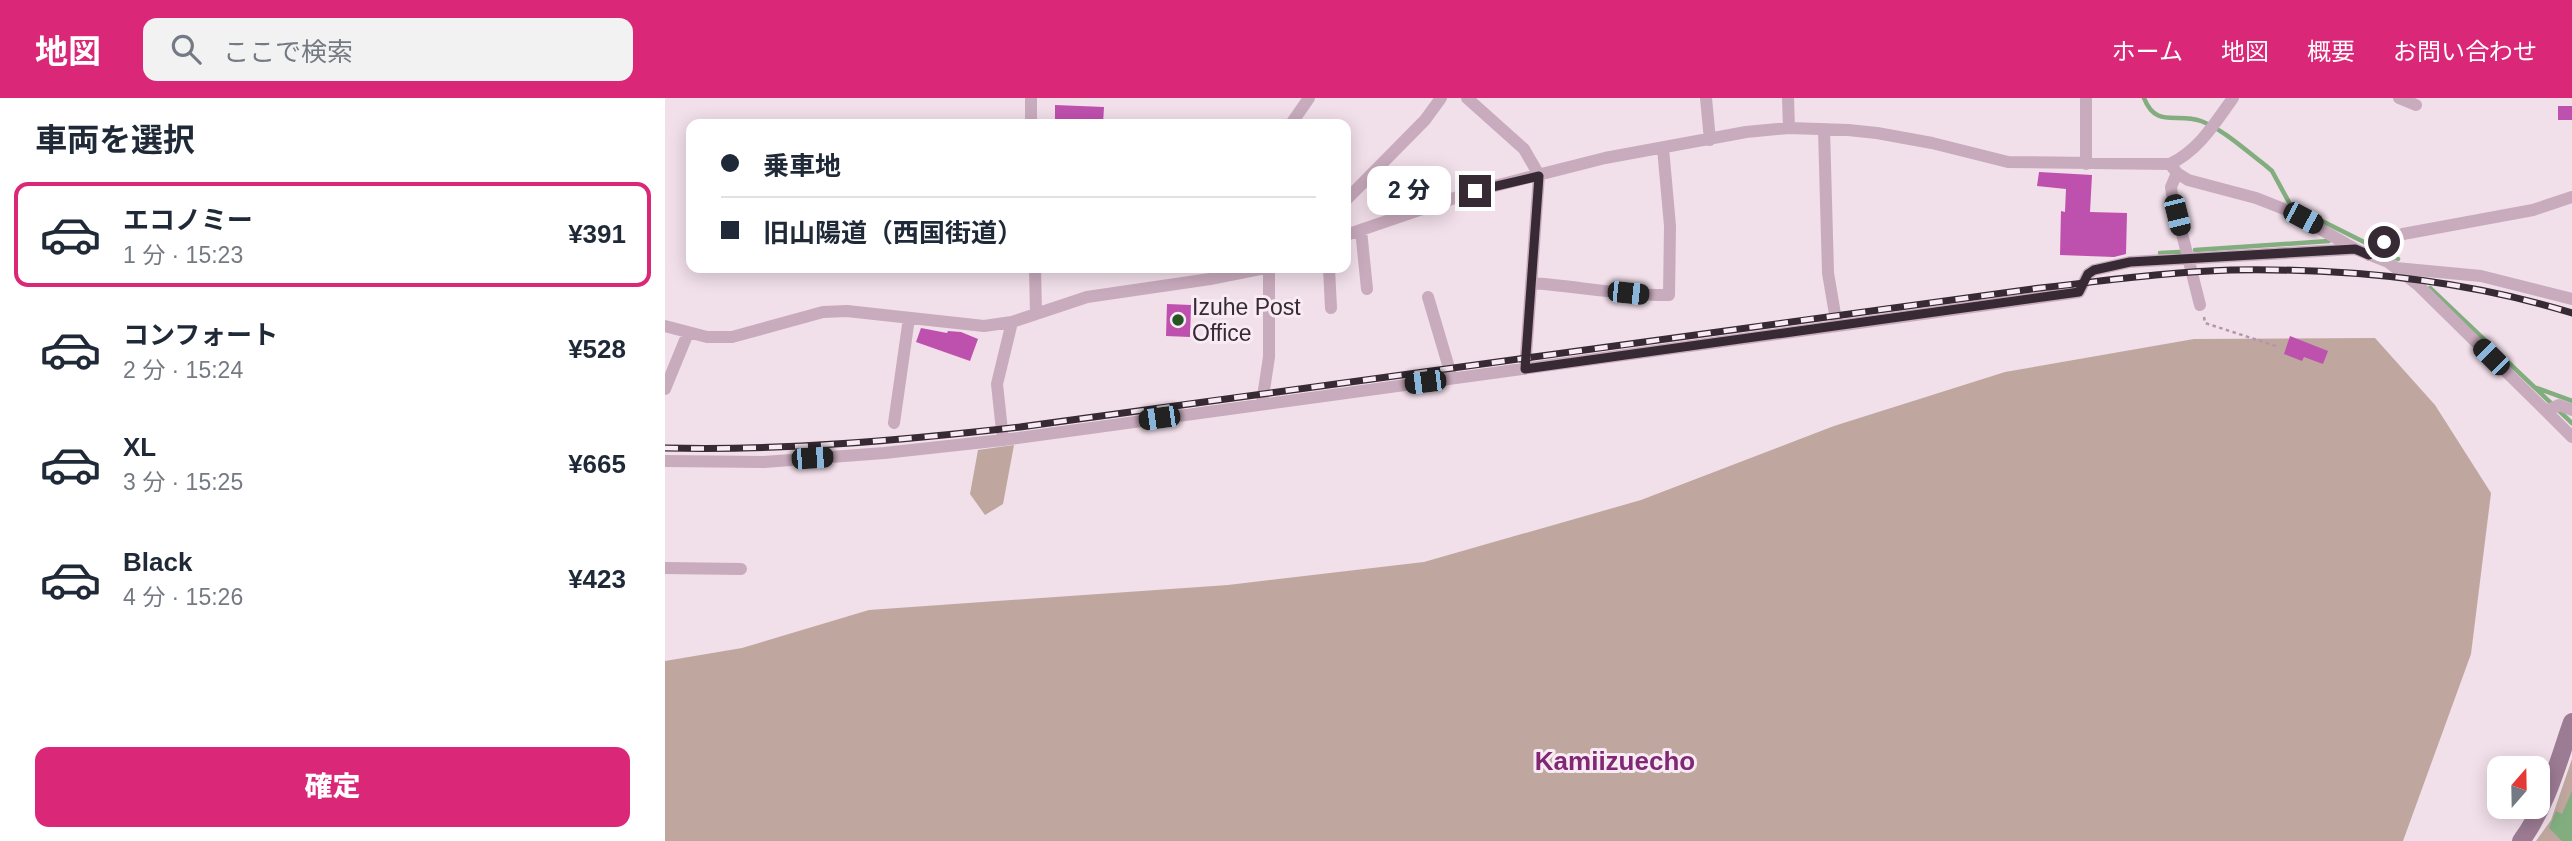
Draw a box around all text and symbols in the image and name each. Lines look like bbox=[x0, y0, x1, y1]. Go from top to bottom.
search box bbox=[143, 18, 633, 81]
icon: search bbox=[167, 30, 205, 68]
text: 地図 bbox=[35, 33, 101, 70]
text: ここで検索 bbox=[223, 37, 353, 67]
text: ホーム bbox=[2112, 38, 2183, 65]
text: 地図 bbox=[2221, 38, 2269, 65]
text: 概要 bbox=[2307, 38, 2355, 65]
text: お問い合わせ bbox=[2393, 38, 2537, 65]
text: 車両を選択 bbox=[35, 122, 195, 158]
text: 乗車地 bbox=[763, 151, 841, 181]
callout: 2 分 bbox=[1367, 166, 1451, 216]
route end bbox=[1459, 175, 1491, 207]
text: 2 分 bbox=[1388, 177, 1430, 203]
car bbox=[2162, 192, 2193, 238]
car bbox=[2280, 199, 2327, 237]
icon: car bbox=[39, 203, 102, 266]
text: エコノミー bbox=[123, 205, 253, 235]
text: 旧山陽道（西国街道） bbox=[763, 218, 1023, 248]
text: ¥391 bbox=[568, 219, 626, 249]
route start bbox=[2368, 226, 2400, 258]
text: 1 分 · 15:23 bbox=[123, 242, 243, 268]
car bbox=[1607, 280, 1650, 306]
place label: Izuhe Post Office bbox=[1192, 294, 1301, 346]
marker: Izuhe Post Office bbox=[1170, 312, 1186, 328]
icon: car bbox=[39, 318, 102, 381]
text: コンフォート bbox=[123, 320, 278, 350]
text: ¥528 bbox=[568, 334, 626, 364]
car bbox=[2469, 335, 2514, 379]
text: 2 分 · 15:24 bbox=[123, 357, 243, 383]
car bbox=[1403, 369, 1448, 395]
car bbox=[1137, 405, 1182, 431]
text: XL bbox=[123, 432, 156, 462]
icon: car bbox=[39, 433, 102, 496]
car bbox=[791, 446, 834, 470]
text: ¥665 bbox=[568, 449, 626, 479]
text: 3 分 · 15:25 bbox=[123, 469, 243, 495]
text: Black bbox=[123, 547, 192, 577]
icon: car bbox=[39, 548, 102, 611]
text: ¥423 bbox=[568, 564, 626, 594]
text: 4 分 · 15:26 bbox=[123, 584, 243, 610]
district label: Kamiizuecho bbox=[1535, 746, 1695, 776]
button: 確定 bbox=[35, 747, 630, 827]
north arrow bbox=[2487, 756, 2550, 819]
map controls bbox=[2487, 756, 2550, 819]

